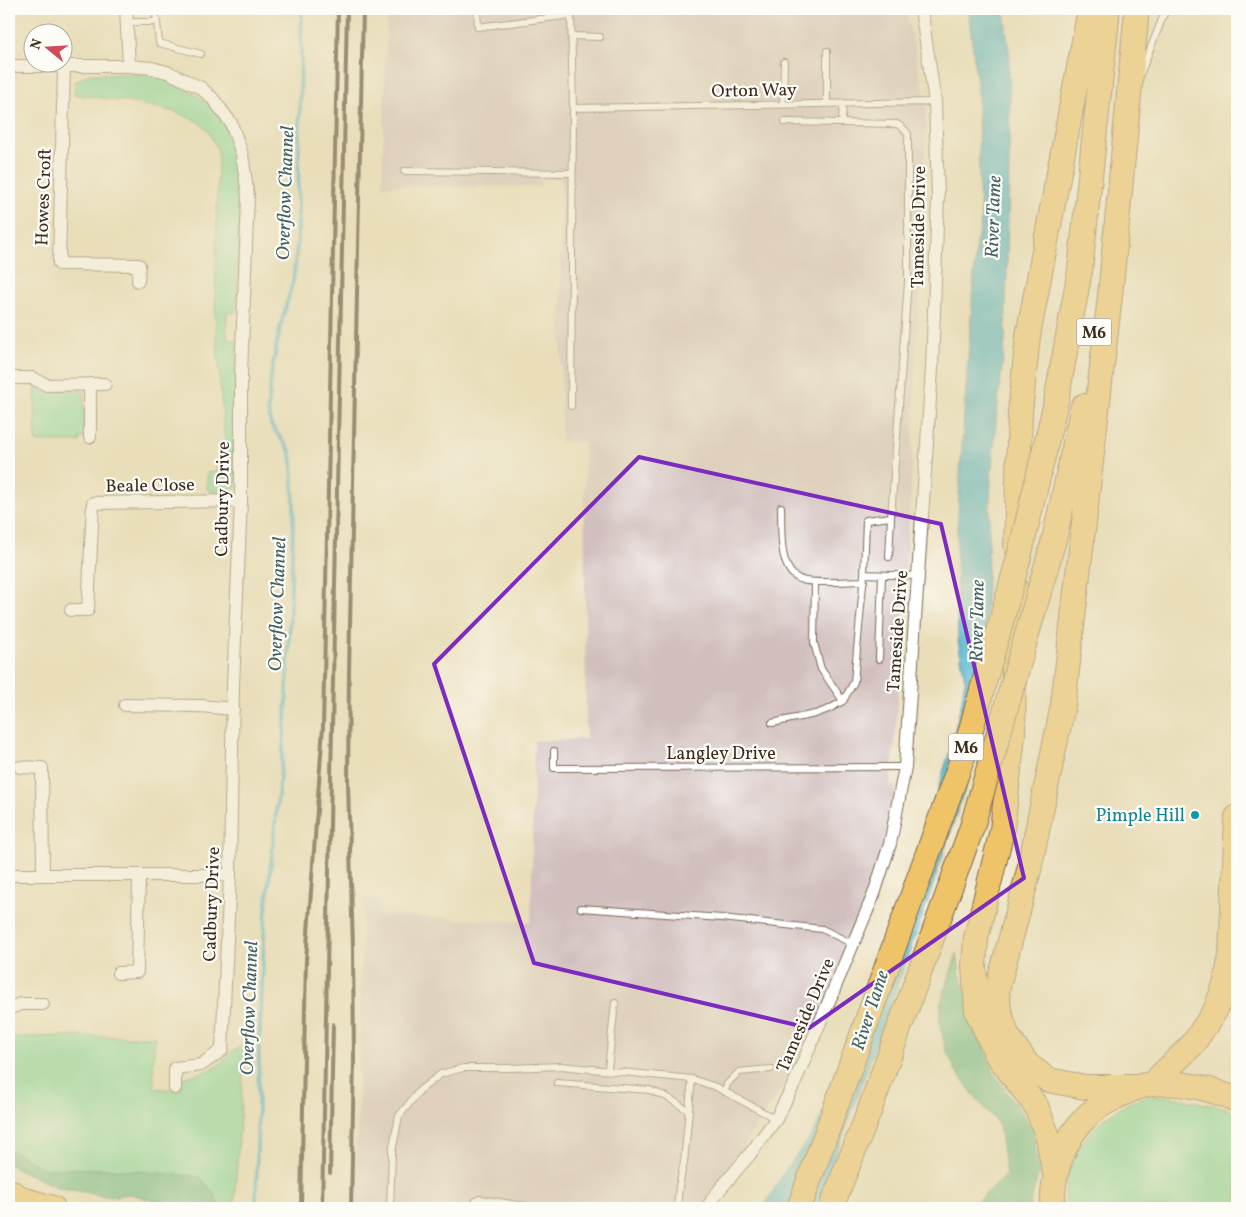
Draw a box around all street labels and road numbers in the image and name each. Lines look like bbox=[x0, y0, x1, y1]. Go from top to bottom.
street label: Orton Way bbox=[711, 78, 797, 105]
street label: Howes Croft bbox=[30, 148, 59, 246]
street label: Tameside Drive bbox=[906, 166, 933, 288]
road number: M6 bbox=[1076, 318, 1112, 346]
street label: Cadbury Drive bbox=[210, 441, 237, 557]
street label: Beale Close bbox=[105, 473, 195, 500]
street label: Tameside Drive bbox=[882, 569, 915, 693]
road number: M6 bbox=[948, 734, 984, 760]
street label: Langley Drive bbox=[666, 742, 776, 767]
street label: Cadbury Drive bbox=[198, 846, 227, 962]
street label: Tameside Drive bbox=[771, 954, 842, 1077]

